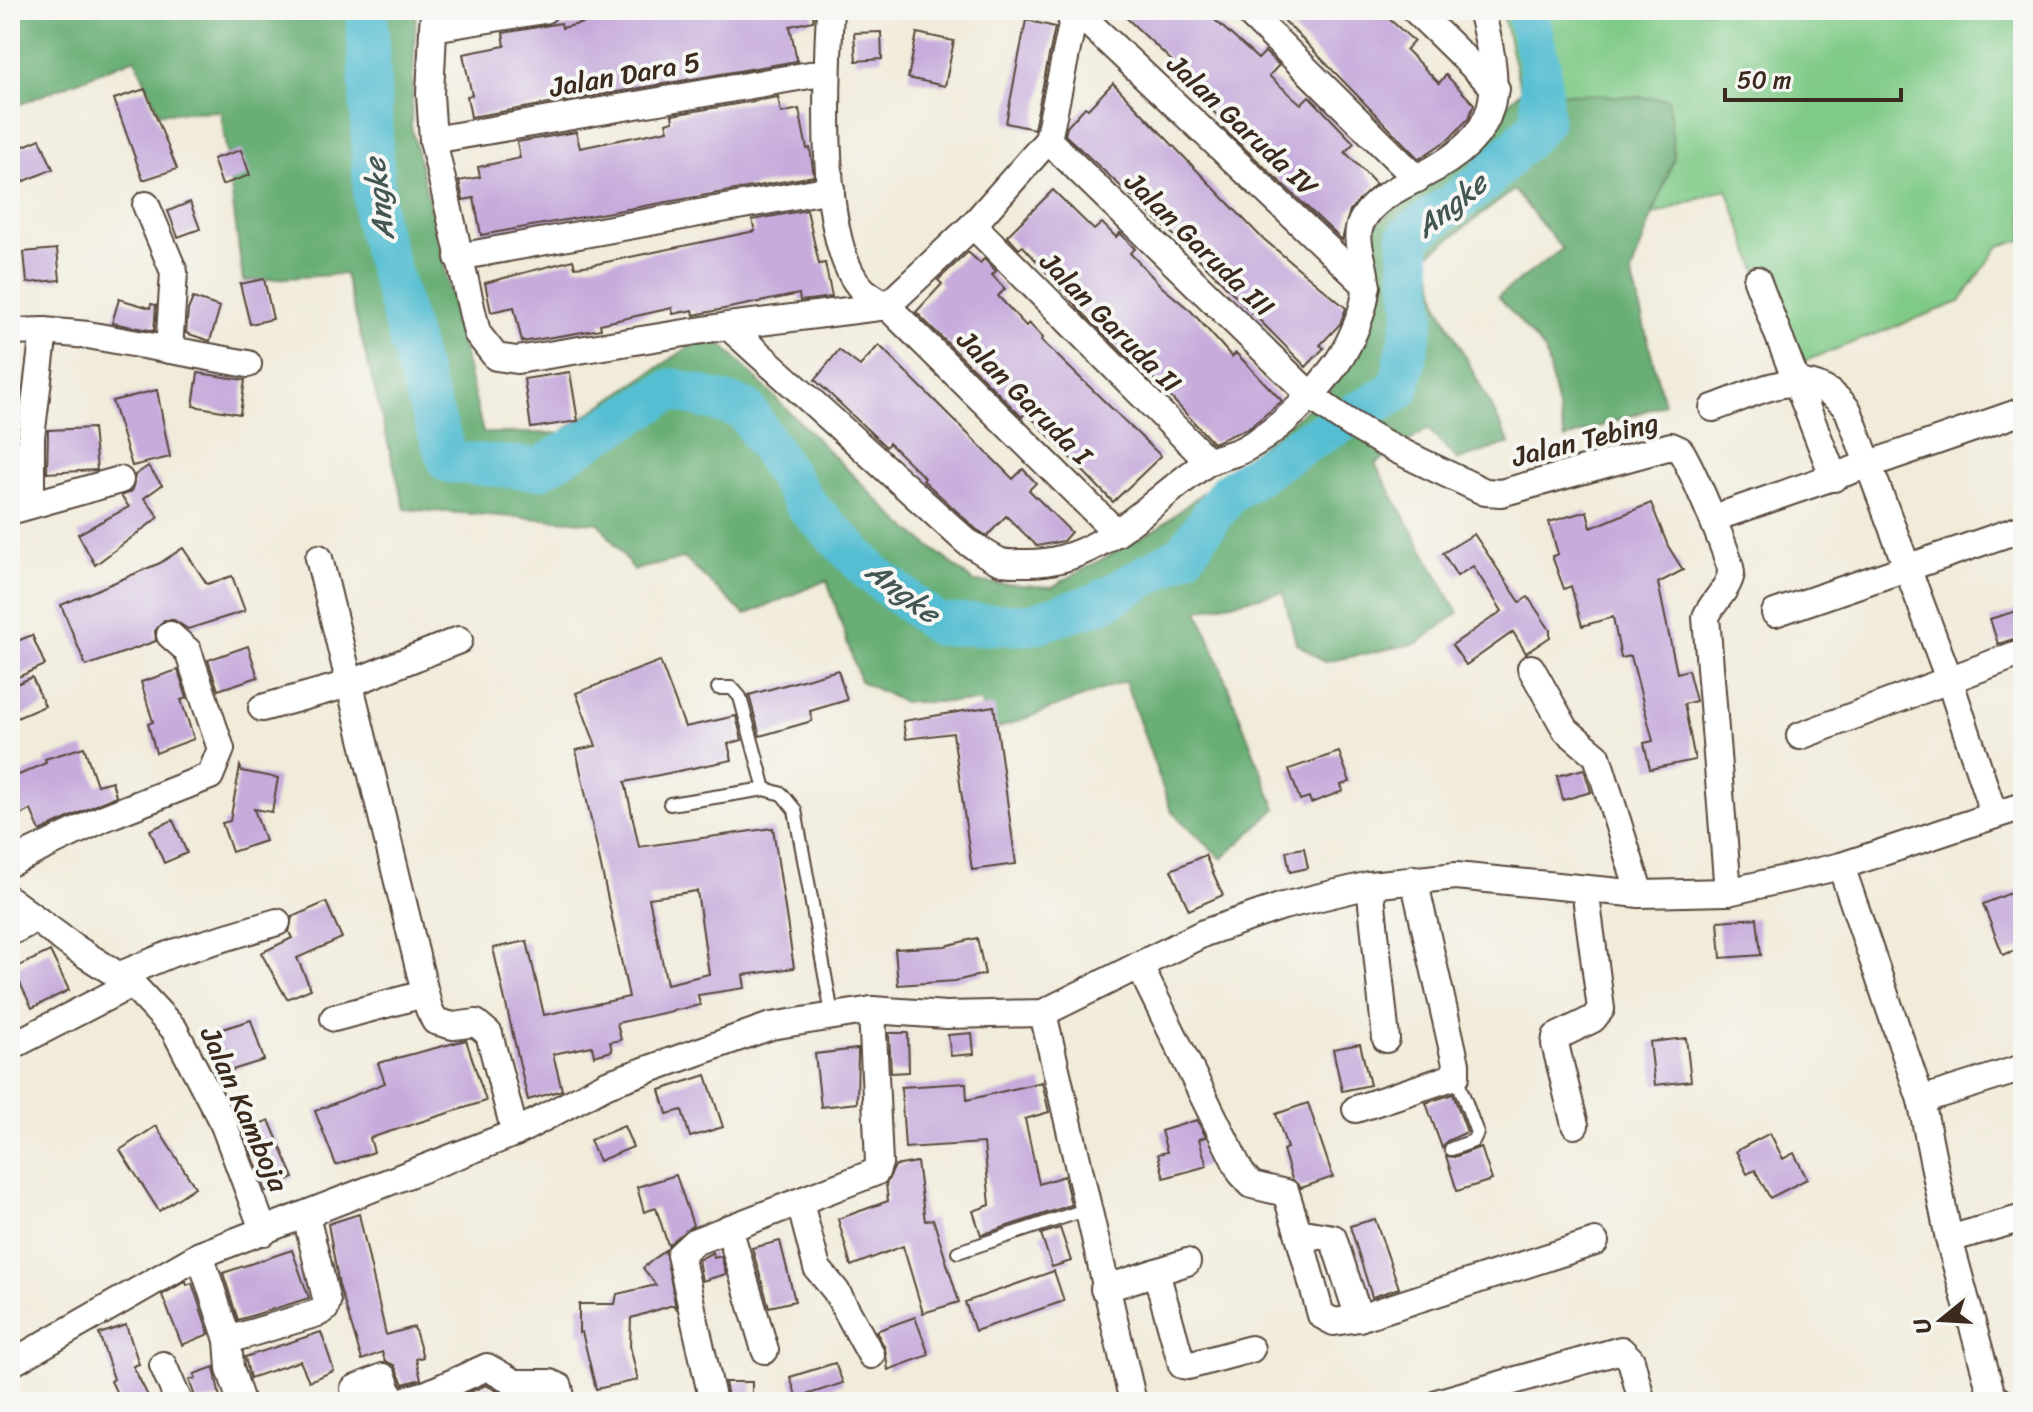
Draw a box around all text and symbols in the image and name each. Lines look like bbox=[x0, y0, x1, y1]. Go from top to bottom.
street label: Jalan Dara 5 bbox=[545, 37, 704, 112]
street label: Jalan Garuda IV bbox=[1154, 41, 1330, 209]
scale bar bbox=[1725, 52, 1901, 102]
text: 50 m bbox=[1737, 59, 1792, 101]
water label: Angke bbox=[347, 152, 411, 244]
water label: Angke bbox=[1401, 156, 1502, 253]
street label: Jalan Garuda III bbox=[1112, 159, 1287, 330]
street label: Jalan Garuda II bbox=[1027, 239, 1194, 405]
street label: Jalan Garuda I bbox=[944, 317, 1106, 479]
street label: Jalan Tebing bbox=[1506, 398, 1664, 482]
water label: Angke bbox=[853, 545, 954, 640]
street label: Jalan Kamboja bbox=[186, 1018, 303, 1201]
north arrow bbox=[1901, 1280, 1981, 1360]
text: U bbox=[1901, 1312, 1943, 1339]

